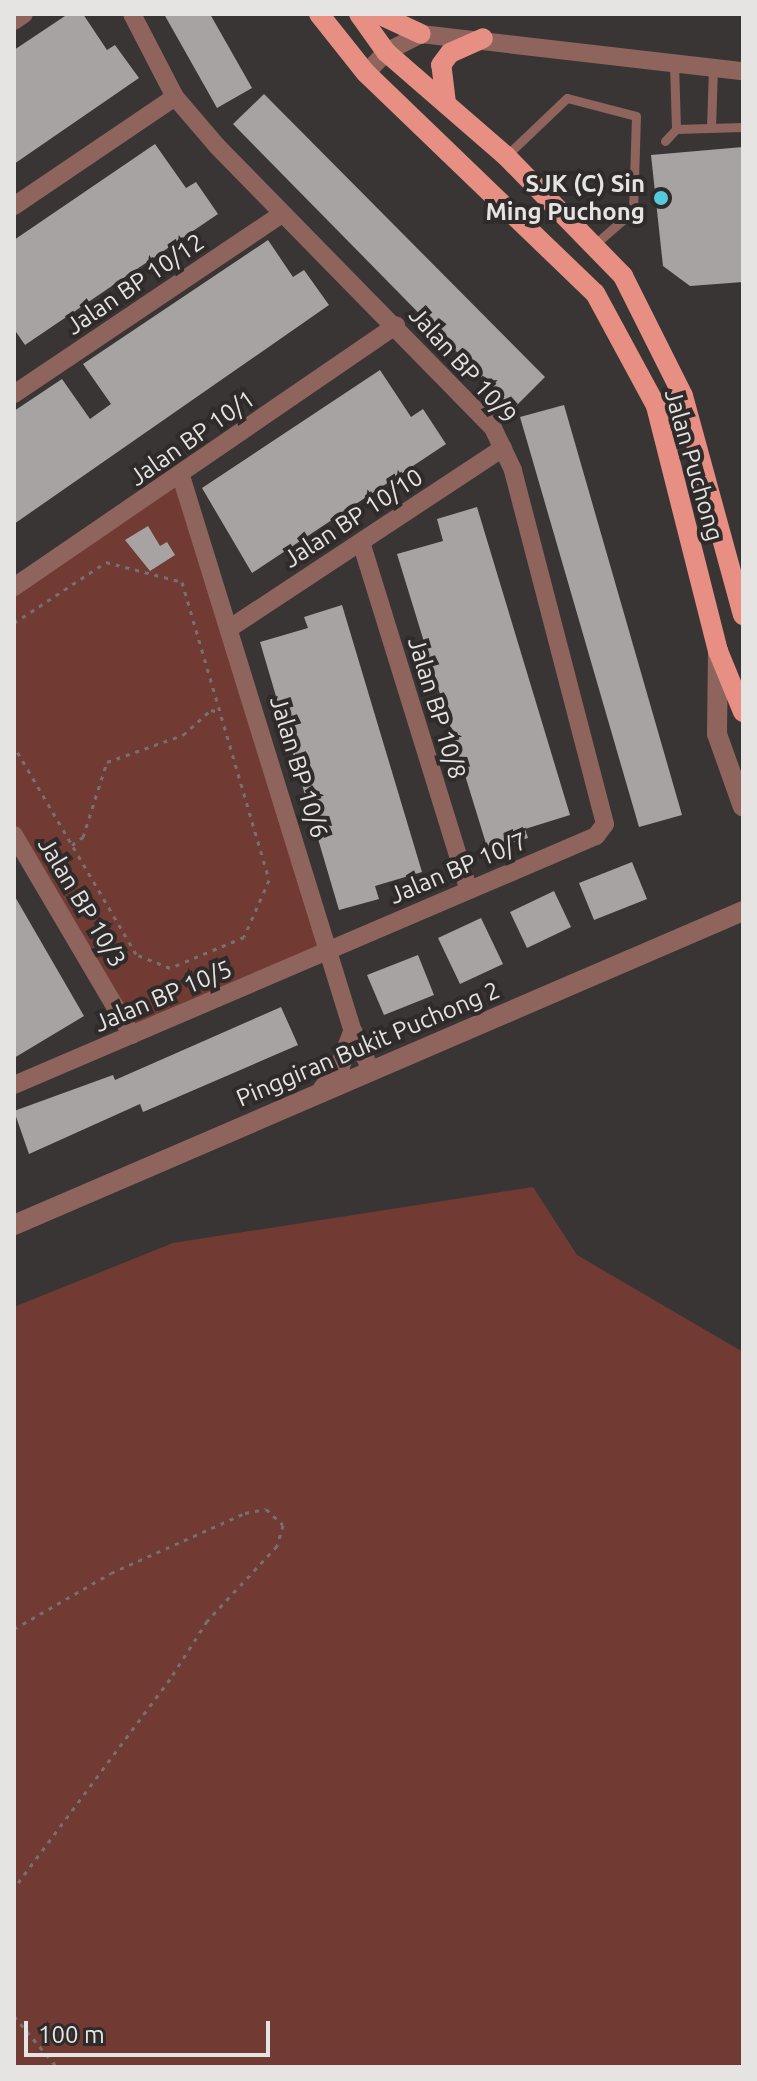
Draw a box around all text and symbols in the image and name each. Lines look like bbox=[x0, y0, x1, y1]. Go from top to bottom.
place label: SJK (C) Sin Ming Puchong bbox=[485, 170, 645, 226]
marker: SJK (C) Sin Ming Puchong bbox=[652, 189, 670, 207]
street label: Jalan BP 10/12 bbox=[61, 227, 209, 341]
street label: Jalan BP 10/9 bbox=[403, 301, 523, 429]
street label: Jalan BP 10/1 bbox=[124, 384, 260, 492]
street label: Jalan Puchong bbox=[659, 386, 729, 544]
street label: Jalan BP 10/10 bbox=[278, 462, 428, 574]
street label: Jalan BP 10/8 bbox=[402, 634, 472, 782]
street label: Jalan BP 10/6 bbox=[264, 693, 334, 841]
street label: Jalan BP 10/7 bbox=[385, 826, 531, 910]
street label: Jalan BP 10/3 bbox=[32, 832, 132, 972]
street label: Jalan BP 10/5 bbox=[90, 954, 236, 1038]
street label: Pinggiran Bukit Puchong 2 bbox=[232, 975, 504, 1113]
scale bar bbox=[28, 2005, 274, 2055]
text: 100 m bbox=[38, 2021, 105, 2048]

